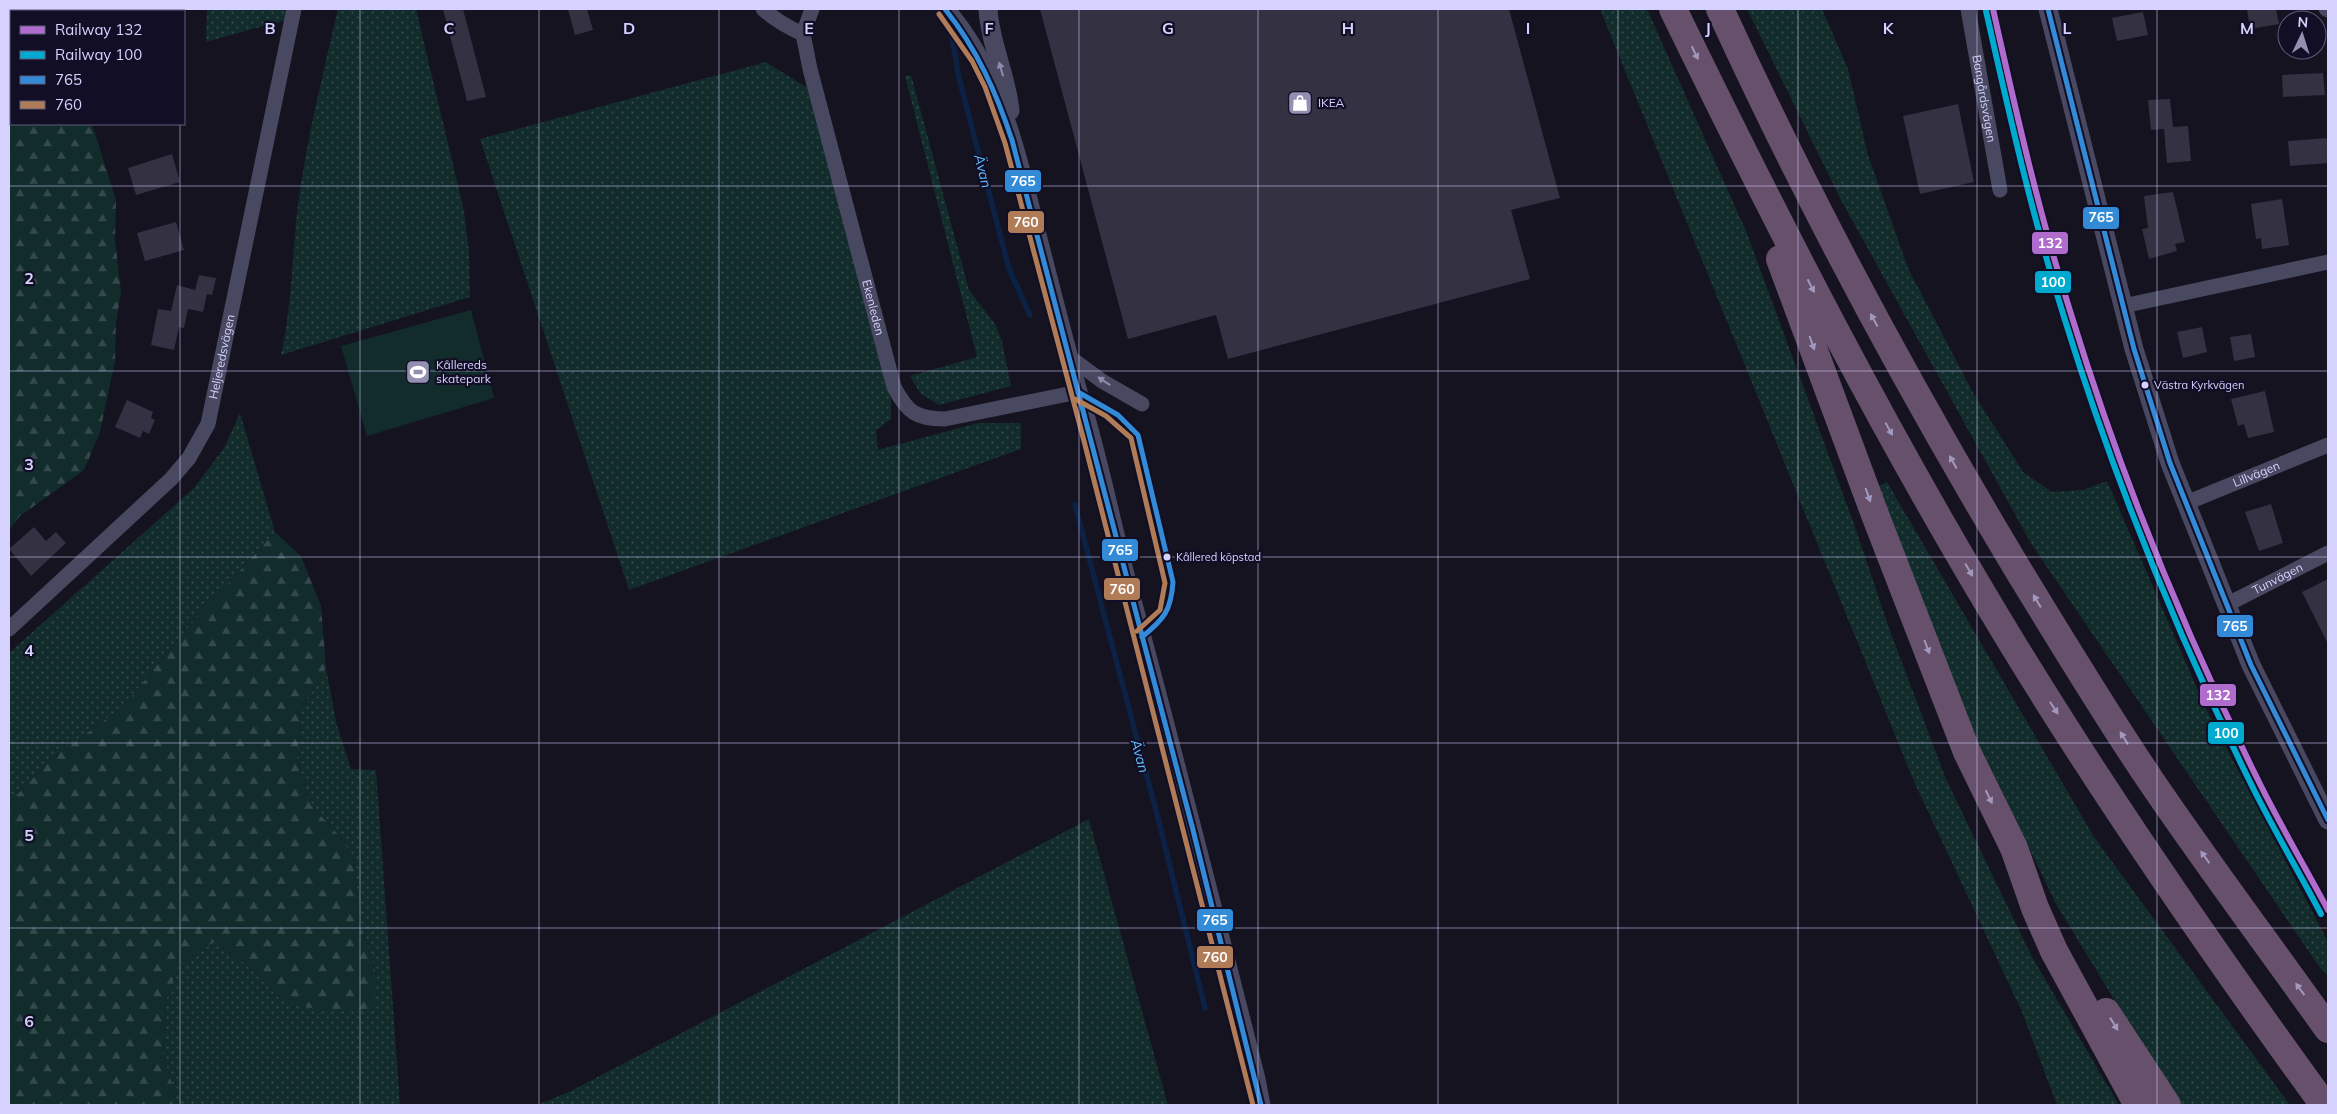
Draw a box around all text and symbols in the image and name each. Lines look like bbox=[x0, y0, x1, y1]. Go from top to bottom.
legend bbox=[10, 10, 185, 125]
north arrow bbox=[2277, 10, 2327, 60]
text: N bbox=[2297, 13, 2309, 31]
text: B bbox=[264, 18, 276, 38]
text: C bbox=[444, 18, 455, 38]
text: D bbox=[623, 18, 635, 38]
text: E bbox=[804, 18, 814, 38]
text: F bbox=[984, 18, 994, 38]
text: G bbox=[1162, 18, 1174, 38]
text: H bbox=[1342, 18, 1354, 38]
text: I bbox=[1526, 18, 1530, 38]
text: J bbox=[1705, 18, 1711, 38]
text: K bbox=[1883, 18, 1895, 38]
text: L bbox=[2063, 18, 2072, 38]
text: M bbox=[2240, 18, 2254, 38]
text: Railway 132 bbox=[55, 20, 142, 39]
text: Railway 100 bbox=[55, 45, 142, 64]
one-way arrow bbox=[1691, 46, 1699, 60]
street label: Bangårdsvägen bbox=[1969, 54, 1999, 143]
one-way arrow bbox=[996, 62, 1004, 77]
text: 765 bbox=[55, 70, 82, 89]
shop icon: IKEA bbox=[1287, 90, 1313, 116]
text: 760 bbox=[55, 95, 82, 114]
place label: IKEA bbox=[1318, 95, 1345, 110]
water label: Ävan bbox=[970, 151, 996, 190]
line badge: 765 bbox=[1004, 169, 1042, 193]
text: 765 bbox=[1010, 172, 1036, 190]
line badge: 765 bbox=[2082, 206, 2120, 230]
text: 765 bbox=[2088, 208, 2114, 226]
line badge: 760 bbox=[1007, 210, 1045, 234]
text: 760 bbox=[1013, 213, 1039, 231]
line badge: 132 bbox=[2031, 231, 2069, 255]
text: 132 bbox=[2037, 234, 2063, 252]
text: 2 bbox=[24, 268, 34, 288]
line badge: 100 bbox=[2034, 270, 2072, 294]
text: 100 bbox=[2040, 273, 2066, 291]
street label: Ekenleden bbox=[859, 278, 888, 337]
one-way arrow bbox=[1807, 279, 1815, 293]
street label: Heljeredsvägen bbox=[205, 313, 238, 400]
one-way arrow bbox=[1870, 313, 1878, 327]
one-way arrow bbox=[1808, 336, 1816, 350]
place label: Kållereds skatepark bbox=[436, 357, 492, 386]
sports icon: Kållereds skatepark bbox=[405, 359, 431, 385]
one-way arrow bbox=[1098, 377, 1111, 386]
place label: Västra Kyrkvägen bbox=[2154, 378, 2244, 392]
marker: Västra Kyrkvägen bbox=[2140, 380, 2150, 390]
one-way arrow bbox=[1884, 422, 1893, 435]
text: 3 bbox=[24, 454, 34, 474]
one-way arrow bbox=[1949, 455, 1958, 469]
street label: Lillvägen bbox=[2230, 457, 2282, 490]
one-way arrow bbox=[1865, 488, 1872, 503]
line badge: 765 bbox=[1101, 538, 1139, 562]
text: 765 bbox=[1107, 541, 1133, 559]
place label: Kållered köpstad bbox=[1176, 550, 1261, 564]
marker: Kållered köpstad bbox=[1162, 552, 1172, 562]
street label: Tunvägen bbox=[2250, 559, 2305, 597]
one-way arrow bbox=[1965, 563, 1974, 576]
line badge: 760 bbox=[1103, 577, 1141, 601]
text: 760 bbox=[1109, 580, 1135, 598]
one-way arrow bbox=[2033, 595, 2042, 608]
line badge: 765 bbox=[2216, 614, 2254, 638]
text: 765 bbox=[2222, 617, 2248, 635]
text: 4 bbox=[24, 640, 34, 660]
one-way arrow bbox=[1923, 640, 1931, 654]
line badge: 132 bbox=[2199, 683, 2237, 707]
text: 132 bbox=[2205, 686, 2231, 704]
one-way arrow bbox=[2049, 702, 2059, 715]
line badge: 100 bbox=[2207, 721, 2245, 745]
text: 100 bbox=[2213, 724, 2239, 742]
one-way arrow bbox=[2119, 732, 2129, 745]
water label: Ävan bbox=[1127, 736, 1153, 775]
one-way arrow bbox=[1985, 790, 1993, 804]
text: 5 bbox=[24, 825, 34, 845]
one-way arrow bbox=[2200, 850, 2210, 864]
line badge: 765 bbox=[1196, 908, 1234, 932]
text: 765 bbox=[1202, 911, 1228, 929]
line badge: 760 bbox=[1196, 945, 1234, 969]
text: 760 bbox=[1202, 948, 1228, 966]
one-way arrow bbox=[2295, 982, 2305, 996]
text: 6 bbox=[24, 1011, 34, 1031]
one-way arrow bbox=[2109, 1018, 2118, 1031]

